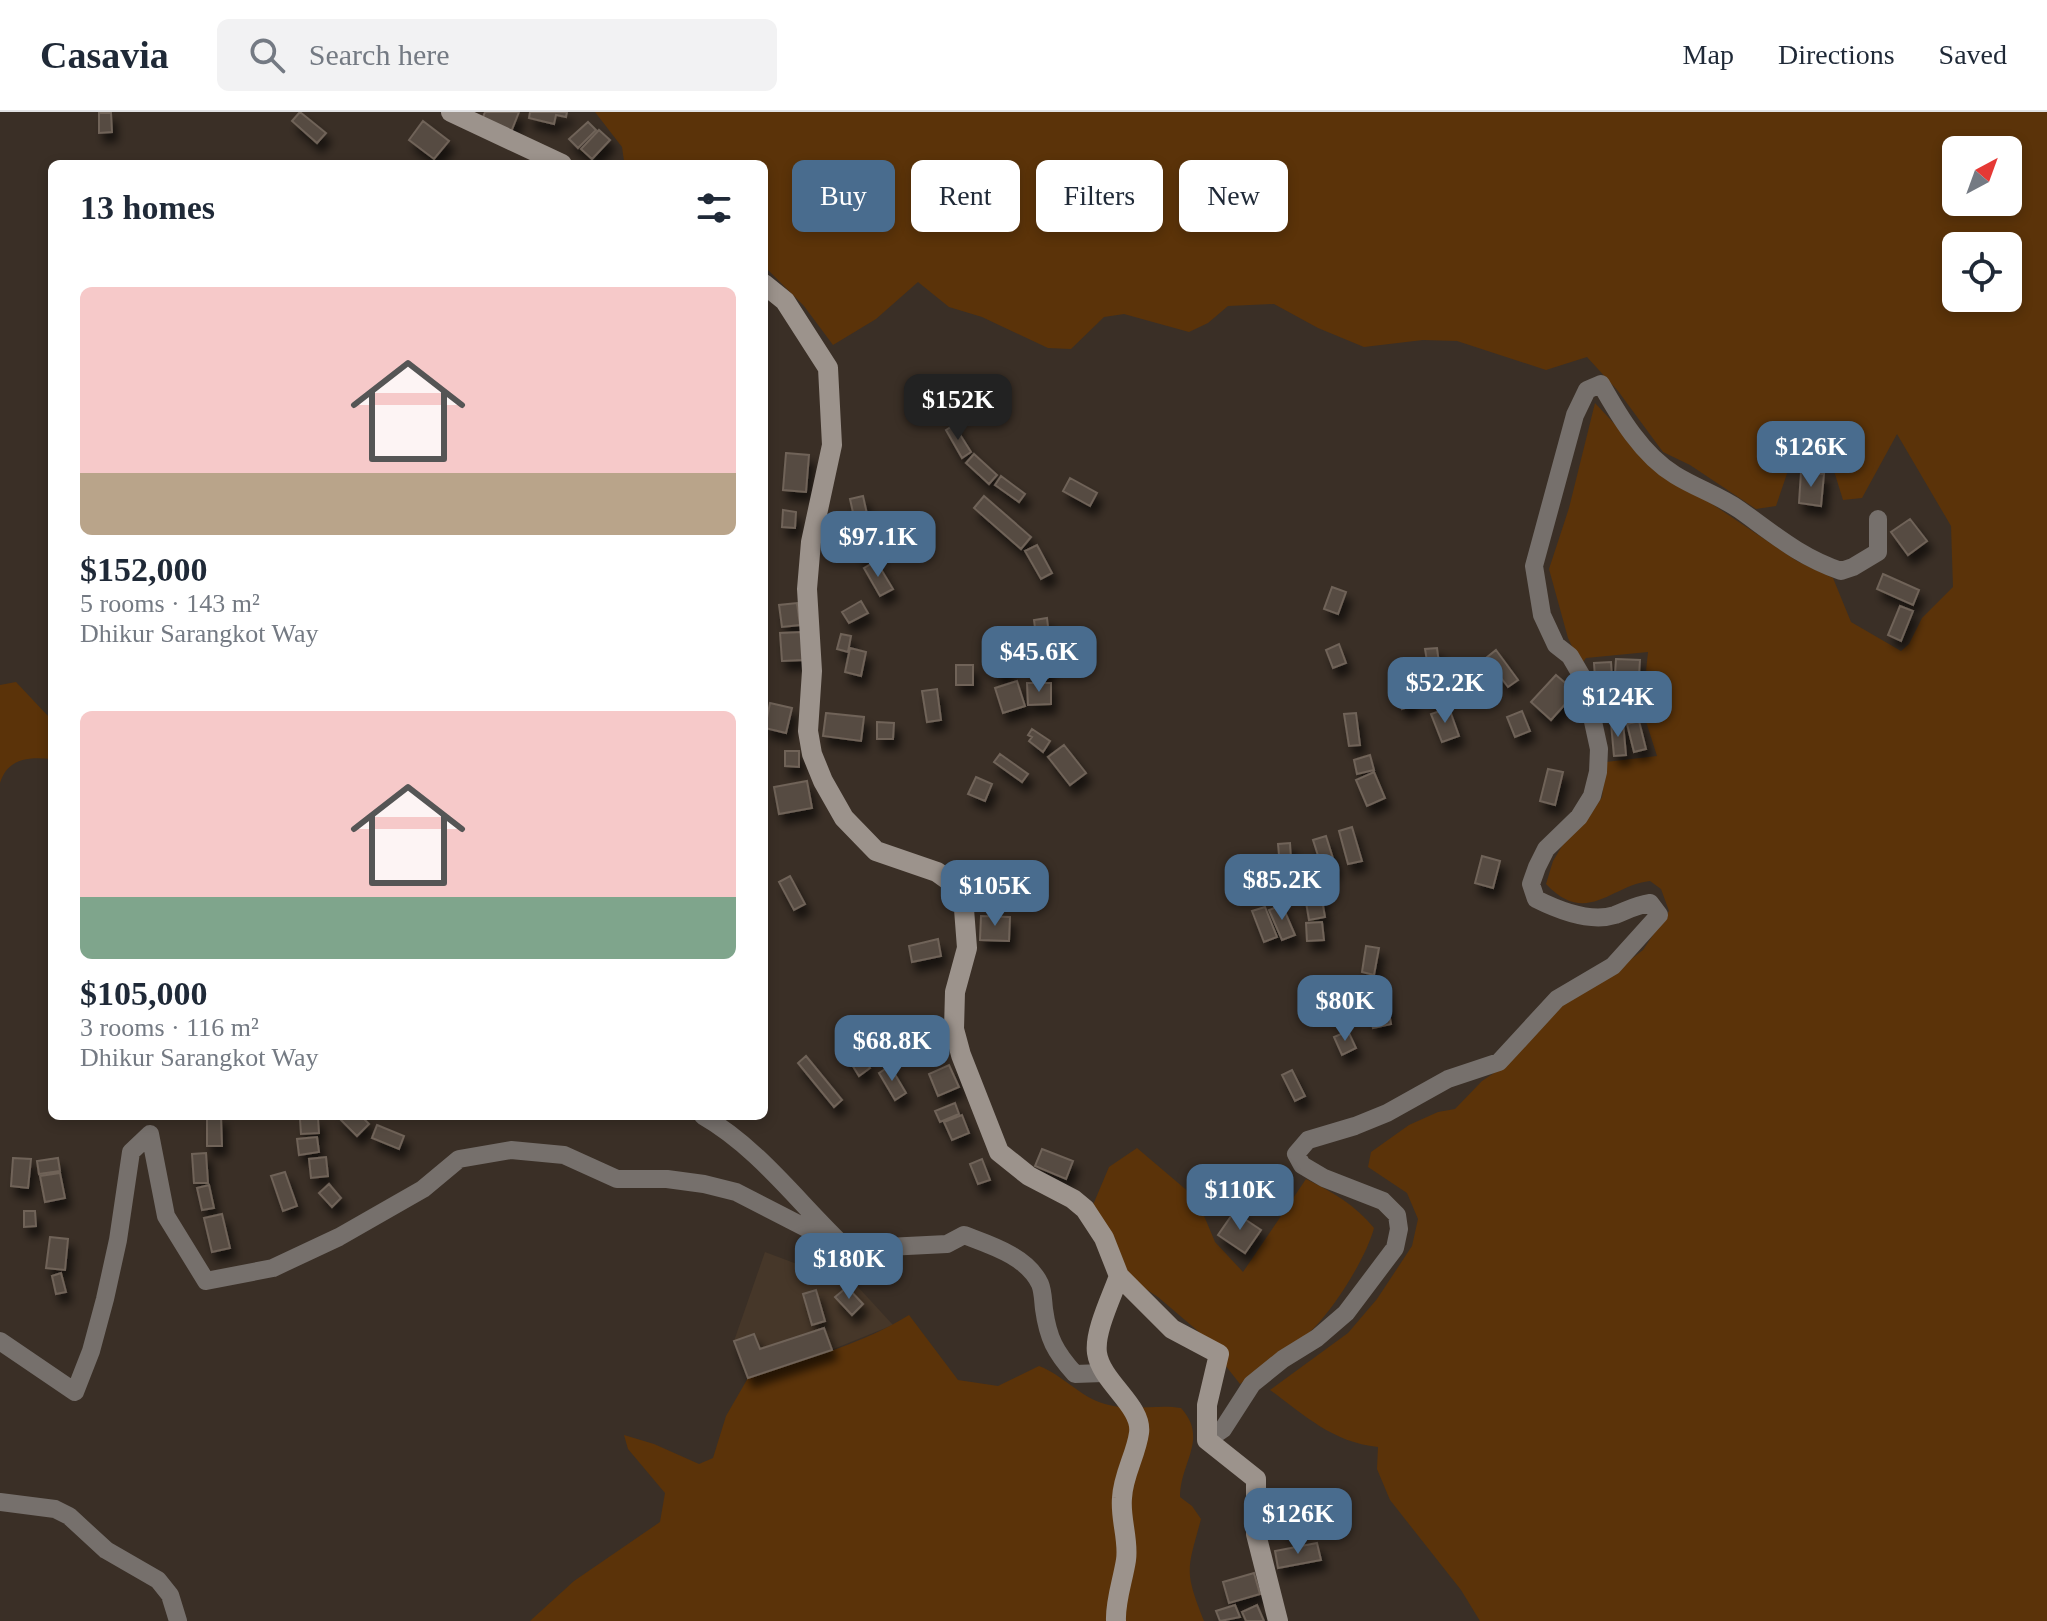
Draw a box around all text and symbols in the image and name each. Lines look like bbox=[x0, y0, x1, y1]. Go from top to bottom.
search box bbox=[217, 19, 777, 91]
icon: search bbox=[245, 33, 289, 77]
text: Casavia bbox=[40, 34, 169, 76]
text: Search here bbox=[309, 38, 450, 71]
text: Map bbox=[1683, 39, 1734, 70]
text: Directions bbox=[1778, 39, 1895, 70]
text: Saved bbox=[1939, 39, 2007, 70]
north arrow bbox=[1942, 136, 2022, 216]
map controls bbox=[1942, 136, 2022, 312]
chip: Buy bbox=[792, 160, 895, 232]
chip: Rent bbox=[911, 160, 1020, 232]
chip: Filters bbox=[1036, 160, 1163, 232]
chip: New bbox=[1179, 160, 1288, 232]
icon: filters bbox=[692, 186, 736, 230]
text: 13 homes bbox=[80, 189, 215, 226]
button: locate bbox=[1942, 232, 2022, 312]
icon: home bbox=[336, 339, 480, 483]
pin: $152K bbox=[902, 374, 1014, 442]
text: $152K bbox=[922, 385, 994, 414]
pin: $126K bbox=[1755, 421, 1867, 489]
text: $126K bbox=[1775, 432, 1847, 461]
pin: $97.1K bbox=[813, 511, 943, 579]
text: $97.1K bbox=[839, 522, 917, 551]
text: $152,000 bbox=[80, 551, 208, 588]
text: 5 rooms · 143 m² bbox=[80, 589, 260, 618]
text: Dhikur Sarangkot Way bbox=[80, 619, 319, 648]
pin: $45.6K bbox=[974, 626, 1104, 694]
text: $45.6K bbox=[1000, 637, 1078, 666]
pin: $52.2K bbox=[1380, 657, 1510, 725]
text: $52.2K bbox=[1406, 668, 1484, 697]
pin: $124K bbox=[1562, 671, 1674, 739]
text: $124K bbox=[1582, 682, 1654, 711]
icon: home bbox=[336, 763, 480, 907]
pin: $85.2K bbox=[1217, 854, 1347, 922]
pin: $105K bbox=[939, 860, 1051, 928]
text: $85.2K bbox=[1243, 865, 1321, 894]
text: $105K bbox=[959, 871, 1031, 900]
text: $105,000 bbox=[80, 975, 208, 1012]
pin: $80K bbox=[1298, 975, 1392, 1043]
text: $80K bbox=[1315, 986, 1375, 1015]
text: 3 rooms · 116 m² bbox=[80, 1013, 259, 1042]
pin: $68.8K bbox=[827, 1015, 957, 1083]
text: $68.8K bbox=[853, 1026, 931, 1055]
text: Dhikur Sarangkot Way bbox=[80, 1043, 319, 1072]
pin: $110K bbox=[1184, 1164, 1296, 1232]
text: $110K bbox=[1205, 1175, 1275, 1204]
pin: $180K bbox=[793, 1233, 905, 1301]
text: $180K bbox=[813, 1244, 885, 1273]
pin: $126K bbox=[1242, 1488, 1354, 1556]
text: $126K bbox=[1262, 1499, 1334, 1528]

